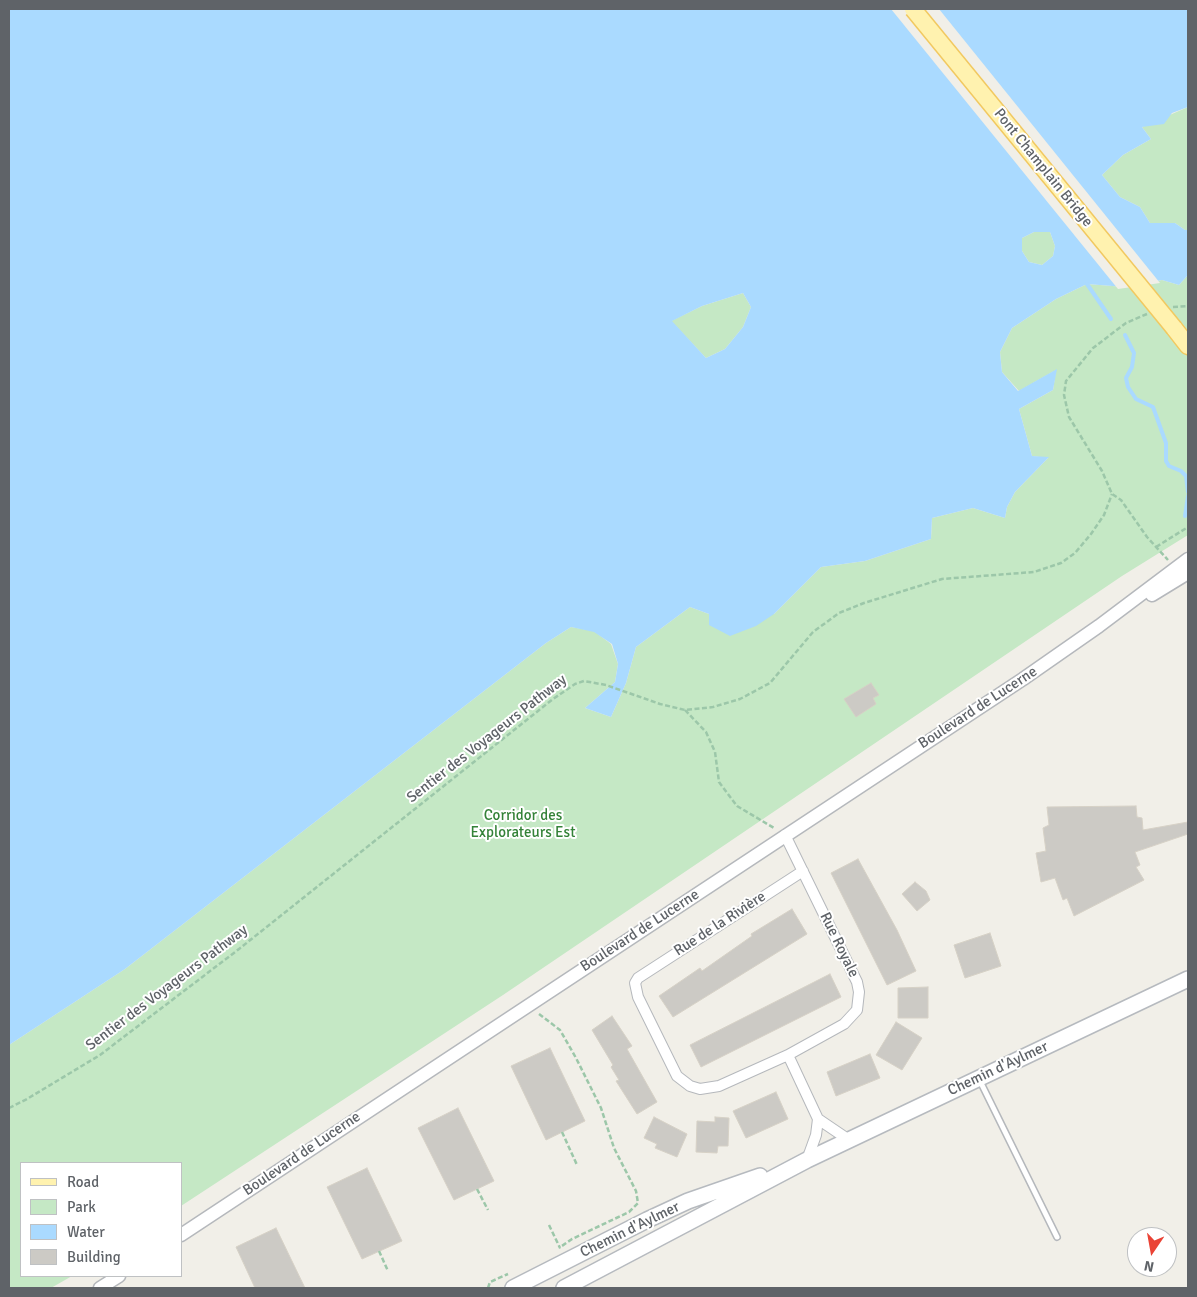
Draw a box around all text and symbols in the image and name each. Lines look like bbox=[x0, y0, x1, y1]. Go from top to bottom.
street label: Pont Champlain Bridge bbox=[990, 105, 1096, 231]
street label: Boulevard de Lucerne bbox=[915, 663, 1041, 753]
street label: Sentier des Voyageurs Pathway bbox=[404, 671, 570, 807]
park label: Corridor des Explorateurs Est bbox=[471, 807, 575, 842]
street label: Boulevard de Lucerne bbox=[577, 886, 703, 976]
street label: Rue de la Rivière bbox=[671, 888, 769, 960]
street label: Rue Royale bbox=[816, 909, 862, 981]
street label: Sentier des Voyageurs Pathway bbox=[83, 921, 251, 1055]
street label: Chemin d'Aylmer bbox=[945, 1038, 1051, 1100]
street label: Boulevard de Lucerne bbox=[240, 1108, 364, 1200]
legend bbox=[20, 1162, 182, 1277]
text: Road bbox=[67, 1173, 99, 1191]
text: Park bbox=[67, 1198, 96, 1216]
street label: Chemin d'Aylmer bbox=[577, 1198, 683, 1262]
text: Water bbox=[67, 1223, 105, 1241]
north arrow bbox=[1127, 1227, 1177, 1277]
text: Building bbox=[67, 1248, 121, 1266]
text: N bbox=[1142, 1257, 1156, 1276]

